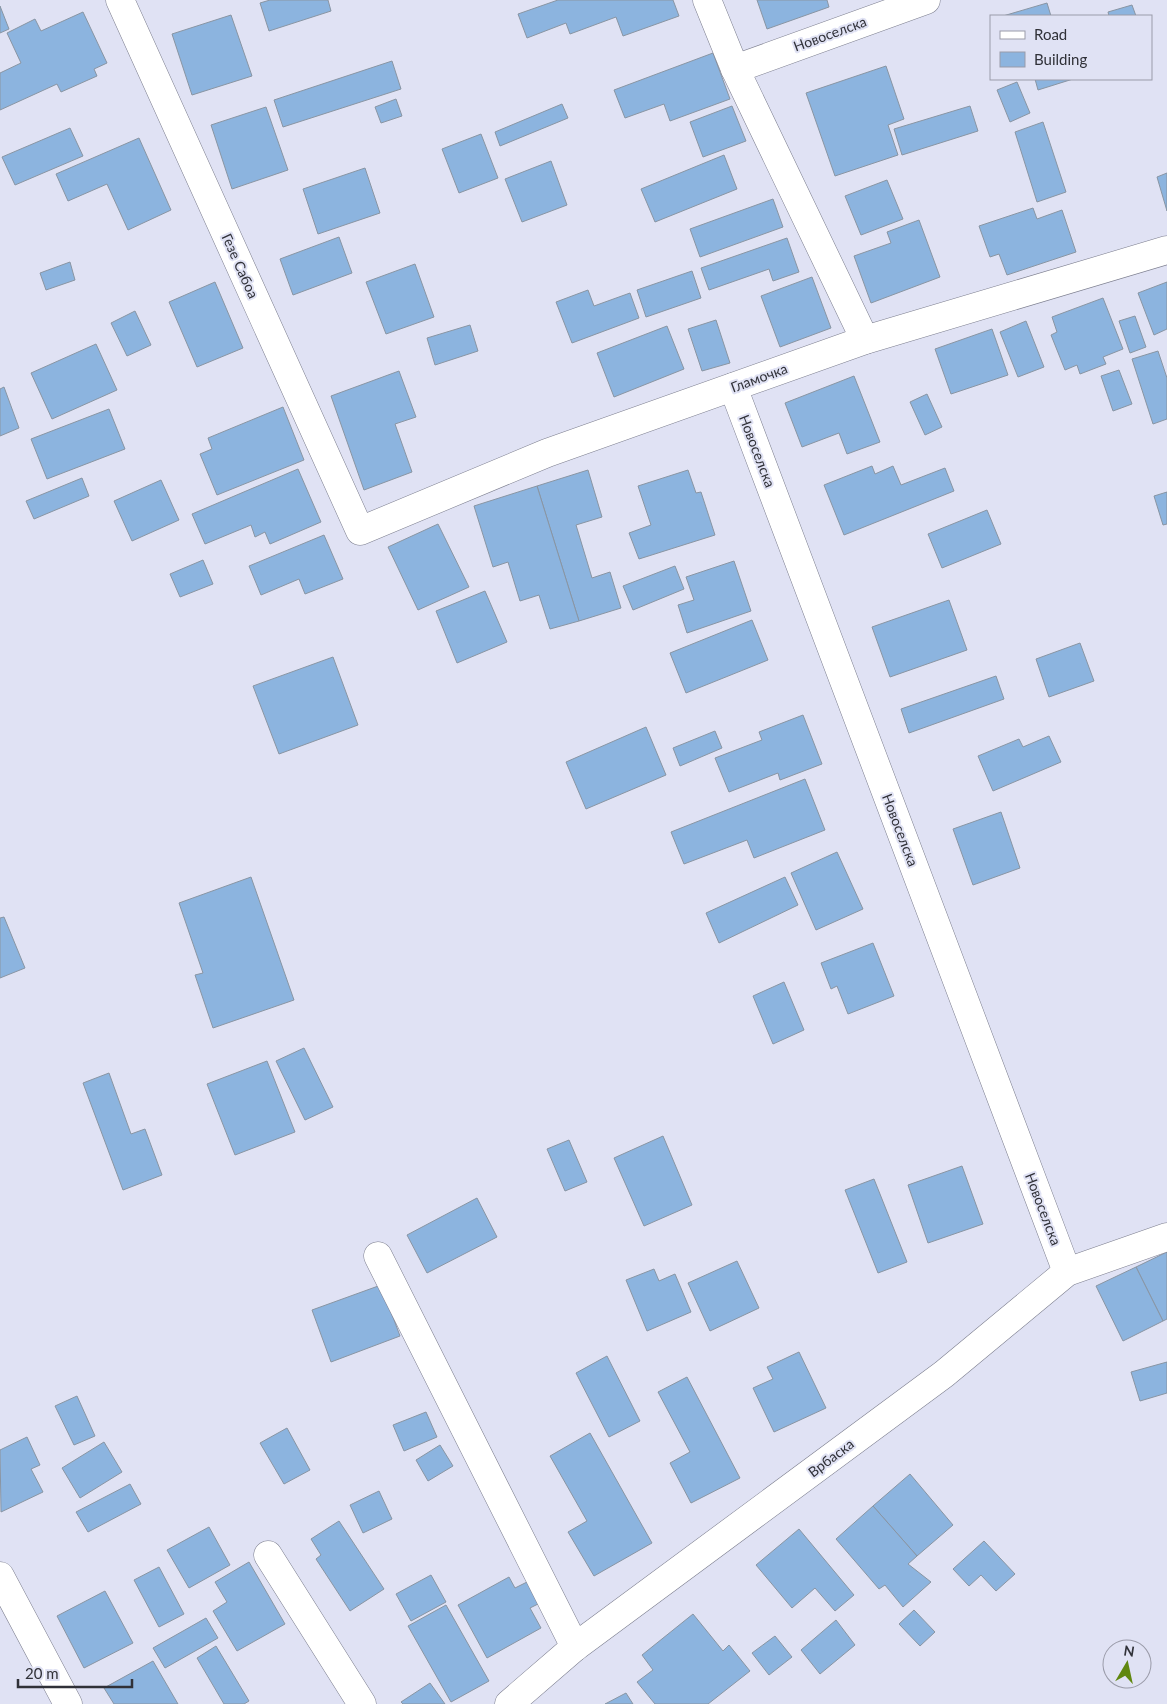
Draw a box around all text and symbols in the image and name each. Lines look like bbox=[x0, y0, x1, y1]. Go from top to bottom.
street label: Новоселска bbox=[791, 12, 869, 55]
legend bbox=[990, 15, 1152, 80]
text: Road bbox=[1034, 25, 1067, 43]
text: Building bbox=[1034, 50, 1087, 68]
street label: Гезе Сабоа bbox=[219, 231, 262, 301]
street label: Гламочка bbox=[728, 359, 790, 396]
street label: Новоселска bbox=[736, 412, 779, 490]
street label: Новоселска bbox=[879, 791, 922, 869]
street label: Новоселска bbox=[1022, 1170, 1065, 1248]
street label: Врбаска bbox=[805, 1435, 857, 1480]
north arrow bbox=[1102, 1639, 1152, 1689]
text: N bbox=[1122, 1641, 1136, 1660]
scale bar bbox=[18, 1656, 131, 1688]
text: 20 m bbox=[25, 1664, 59, 1682]

